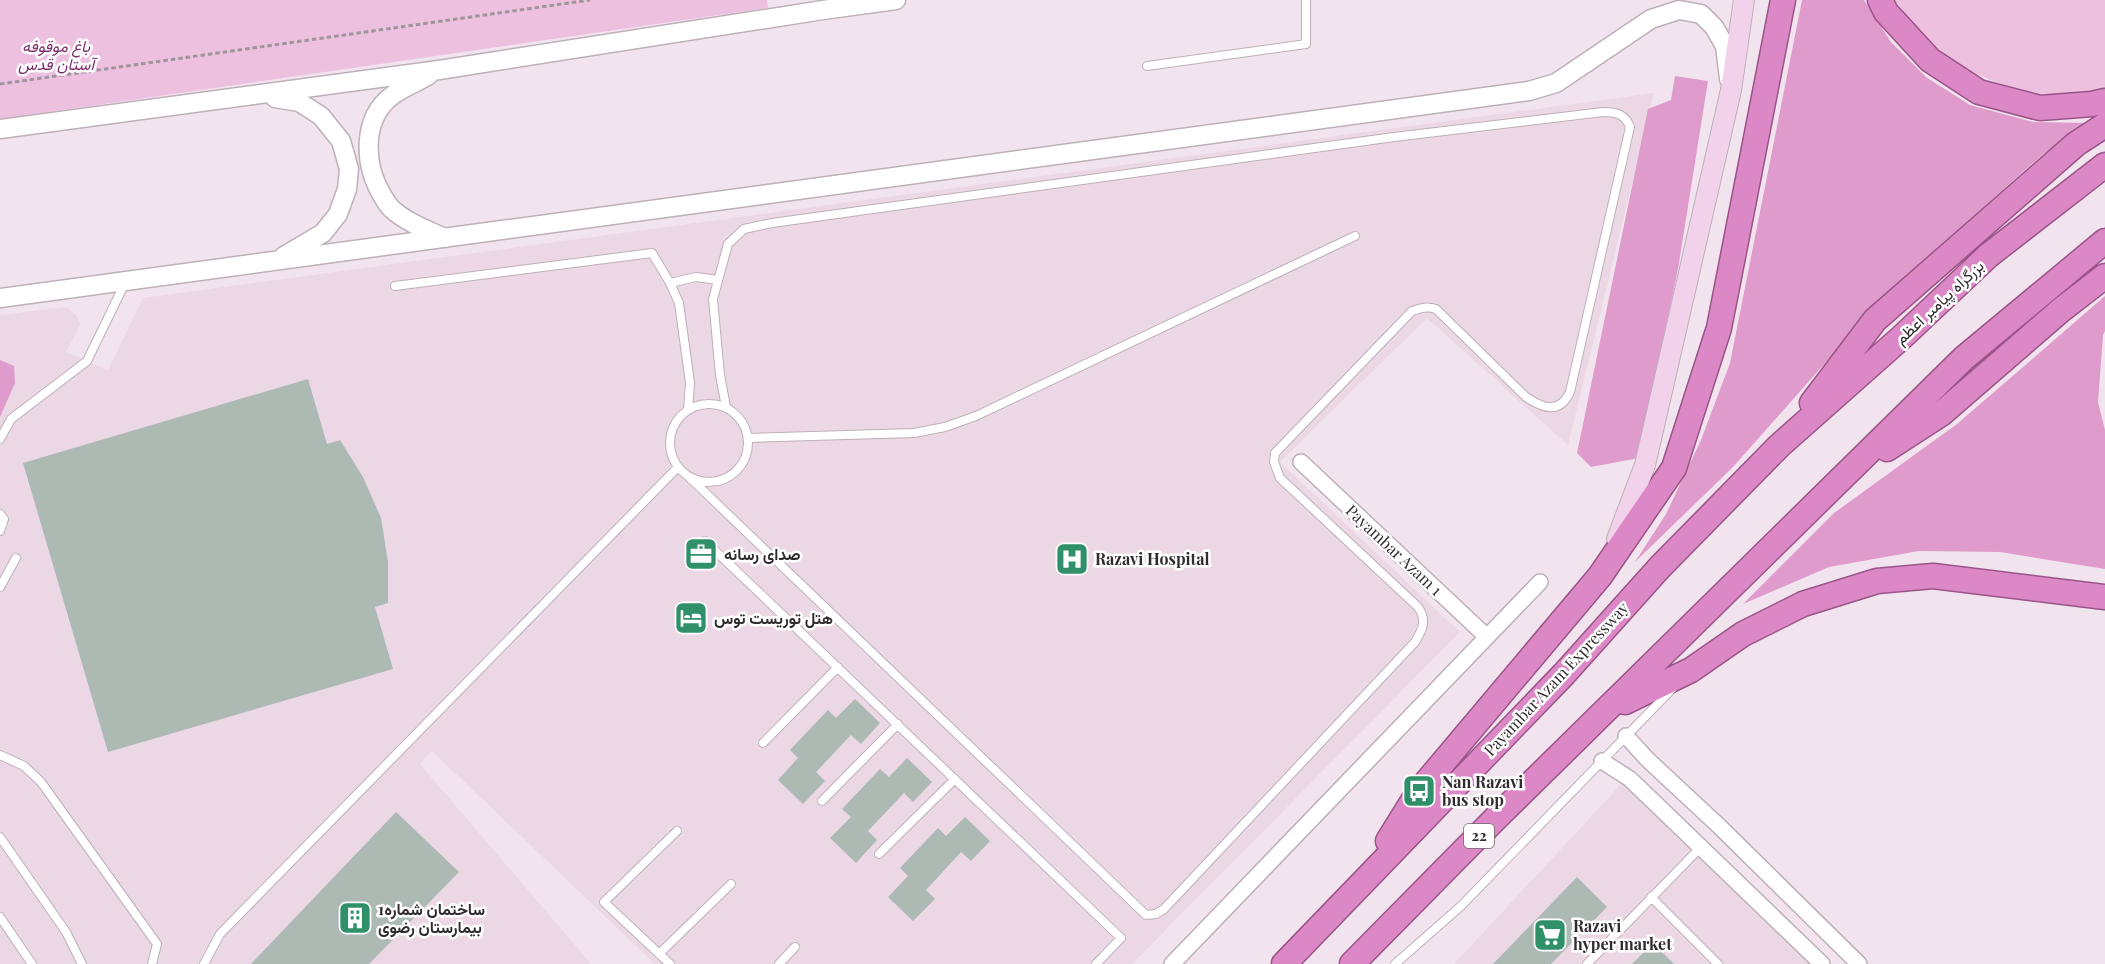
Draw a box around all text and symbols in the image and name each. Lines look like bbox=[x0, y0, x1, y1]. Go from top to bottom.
park label: باغ موقوفه آستان قدس bbox=[18, 35, 98, 75]
street label: بزرگراه پیامبر اعظم bbox=[1890, 255, 1989, 350]
street label: Payambar Azam 1 bbox=[1342, 500, 1447, 600]
office icon: صدای رسانه bbox=[683, 536, 719, 572]
hospital icon: Razavi Hospital bbox=[1054, 541, 1090, 577]
place label: صدای رسانه bbox=[724, 543, 801, 565]
place label: Razavi Hospital bbox=[1095, 548, 1209, 569]
street label: Payambar Azam Expressway bbox=[1479, 597, 1633, 760]
hotel icon: هتل توریست توس bbox=[673, 600, 709, 636]
place label: هتل توریست توس bbox=[714, 607, 833, 629]
place label: Nan Razavi bus stop bbox=[1442, 771, 1523, 810]
bus stop icon: Nan Razavi bus stop bbox=[1401, 773, 1437, 809]
road number: 22 bbox=[1464, 824, 1494, 848]
place label: ساختمان شماره1 بیمارستان رضوی bbox=[378, 898, 485, 938]
building icon: ساختمان شماره1 بیمارستان رضوی bbox=[337, 900, 373, 936]
place label: Razavi hyper market bbox=[1573, 915, 1672, 954]
supermarket icon: Razavi hyper market bbox=[1532, 917, 1568, 953]

